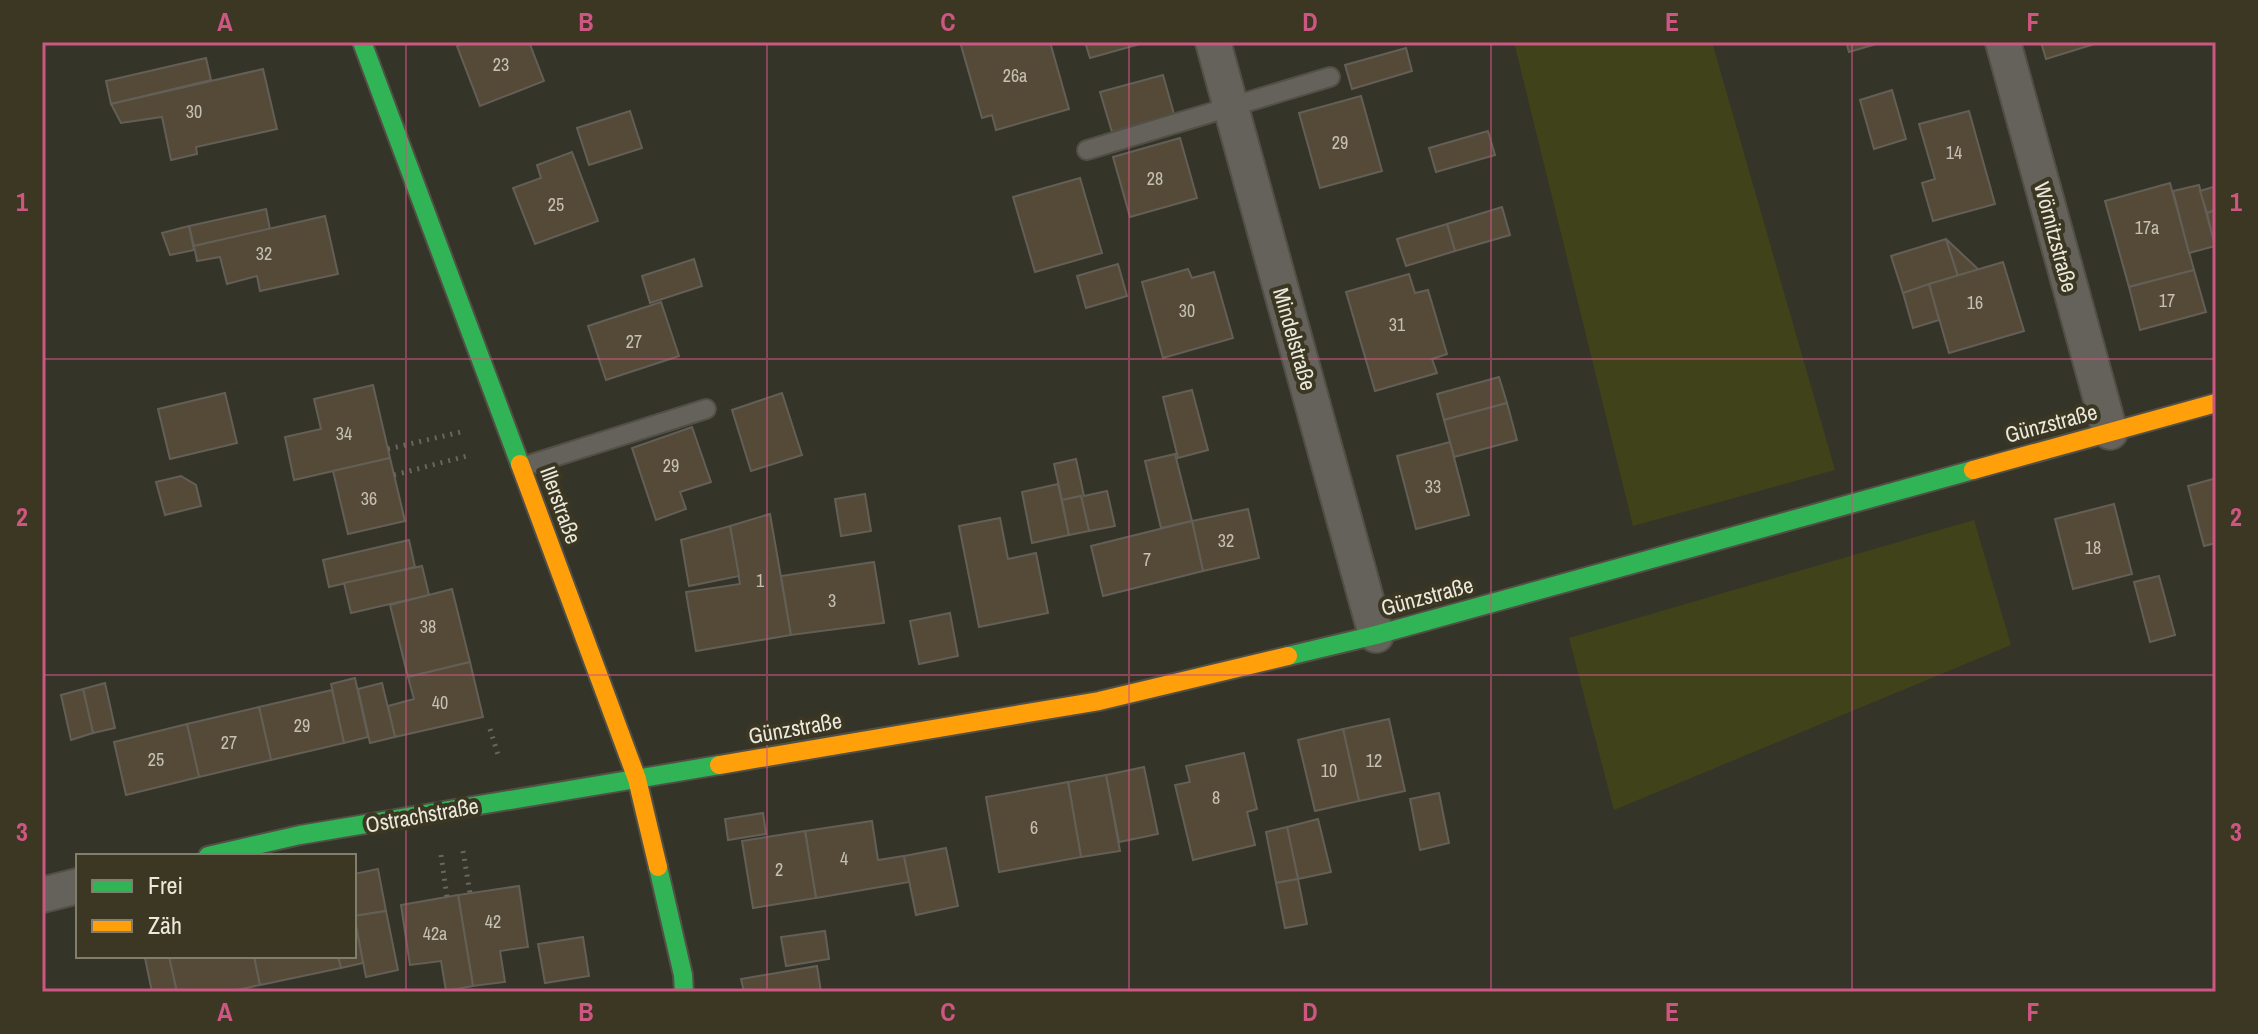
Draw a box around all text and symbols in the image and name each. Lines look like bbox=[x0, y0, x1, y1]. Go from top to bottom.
text: A bbox=[217, 4, 233, 39]
text: B bbox=[578, 4, 594, 39]
text: C bbox=[940, 4, 956, 39]
text: D bbox=[1302, 4, 1318, 39]
text: E bbox=[1665, 4, 1679, 39]
text: F bbox=[2026, 4, 2040, 39]
house number: 23 bbox=[493, 52, 509, 77]
house number: 26a bbox=[1003, 63, 1027, 88]
house number: 30 bbox=[186, 99, 202, 124]
house number: 29 bbox=[1332, 130, 1348, 155]
house number: 14 bbox=[1946, 140, 1962, 165]
house number: 28 bbox=[1147, 166, 1163, 191]
street label: Wörnitzstraße bbox=[2027, 179, 2085, 295]
text: 1 bbox=[16, 184, 28, 219]
text: 1 bbox=[2230, 184, 2242, 219]
house number: 25 bbox=[548, 192, 564, 217]
house number: 17a bbox=[2135, 215, 2159, 240]
house number: 32 bbox=[256, 241, 272, 266]
street label: Mindelstraße bbox=[1266, 284, 1324, 394]
house number: 17 bbox=[2159, 288, 2175, 313]
house number: 16 bbox=[1967, 290, 1983, 315]
house number: 30 bbox=[1179, 298, 1195, 323]
house number: 31 bbox=[1389, 312, 1406, 337]
house number: 27 bbox=[626, 329, 642, 354]
street label: Günzstraße bbox=[2002, 396, 2100, 450]
house number: 34 bbox=[336, 421, 352, 446]
house number: 29 bbox=[663, 453, 679, 478]
street label: Illerstraße bbox=[533, 462, 589, 548]
house number: 33 bbox=[1425, 474, 1441, 499]
house number: 36 bbox=[361, 486, 377, 511]
text: 2 bbox=[16, 499, 28, 534]
text: 2 bbox=[2230, 499, 2242, 534]
house number: 32 bbox=[1218, 528, 1234, 553]
house number: 18 bbox=[2085, 535, 2101, 560]
house number: 7 bbox=[1143, 547, 1151, 572]
house number: 1 bbox=[756, 568, 765, 593]
street label: Günzstraße bbox=[1378, 569, 1476, 623]
house number: 3 bbox=[828, 588, 836, 613]
house number: 38 bbox=[420, 614, 436, 639]
house number: 40 bbox=[432, 690, 448, 715]
street label: Günzstraße bbox=[746, 705, 844, 751]
house number: 29 bbox=[294, 713, 310, 738]
house number: 27 bbox=[221, 730, 237, 755]
house number: 25 bbox=[148, 747, 164, 772]
house number: 12 bbox=[1366, 748, 1382, 773]
house number: 10 bbox=[1321, 758, 1337, 783]
house number: 8 bbox=[1212, 785, 1220, 810]
street label: Ostrachstraße bbox=[363, 790, 481, 840]
text: 3 bbox=[16, 814, 28, 849]
text: 3 bbox=[2230, 814, 2242, 849]
house number: 6 bbox=[1030, 815, 1038, 840]
house number: 4 bbox=[840, 846, 848, 871]
legend bbox=[76, 854, 356, 958]
house number: 2 bbox=[775, 857, 783, 882]
text: Frei bbox=[148, 869, 183, 901]
text: Zäh bbox=[148, 909, 182, 941]
house number: 42 bbox=[485, 909, 501, 934]
house number: 42a bbox=[423, 921, 447, 946]
text: A bbox=[217, 994, 233, 1029]
text: B bbox=[578, 994, 594, 1029]
text: C bbox=[940, 994, 956, 1029]
text: D bbox=[1302, 994, 1318, 1029]
text: E bbox=[1665, 994, 1679, 1029]
text: F bbox=[2026, 994, 2040, 1029]

